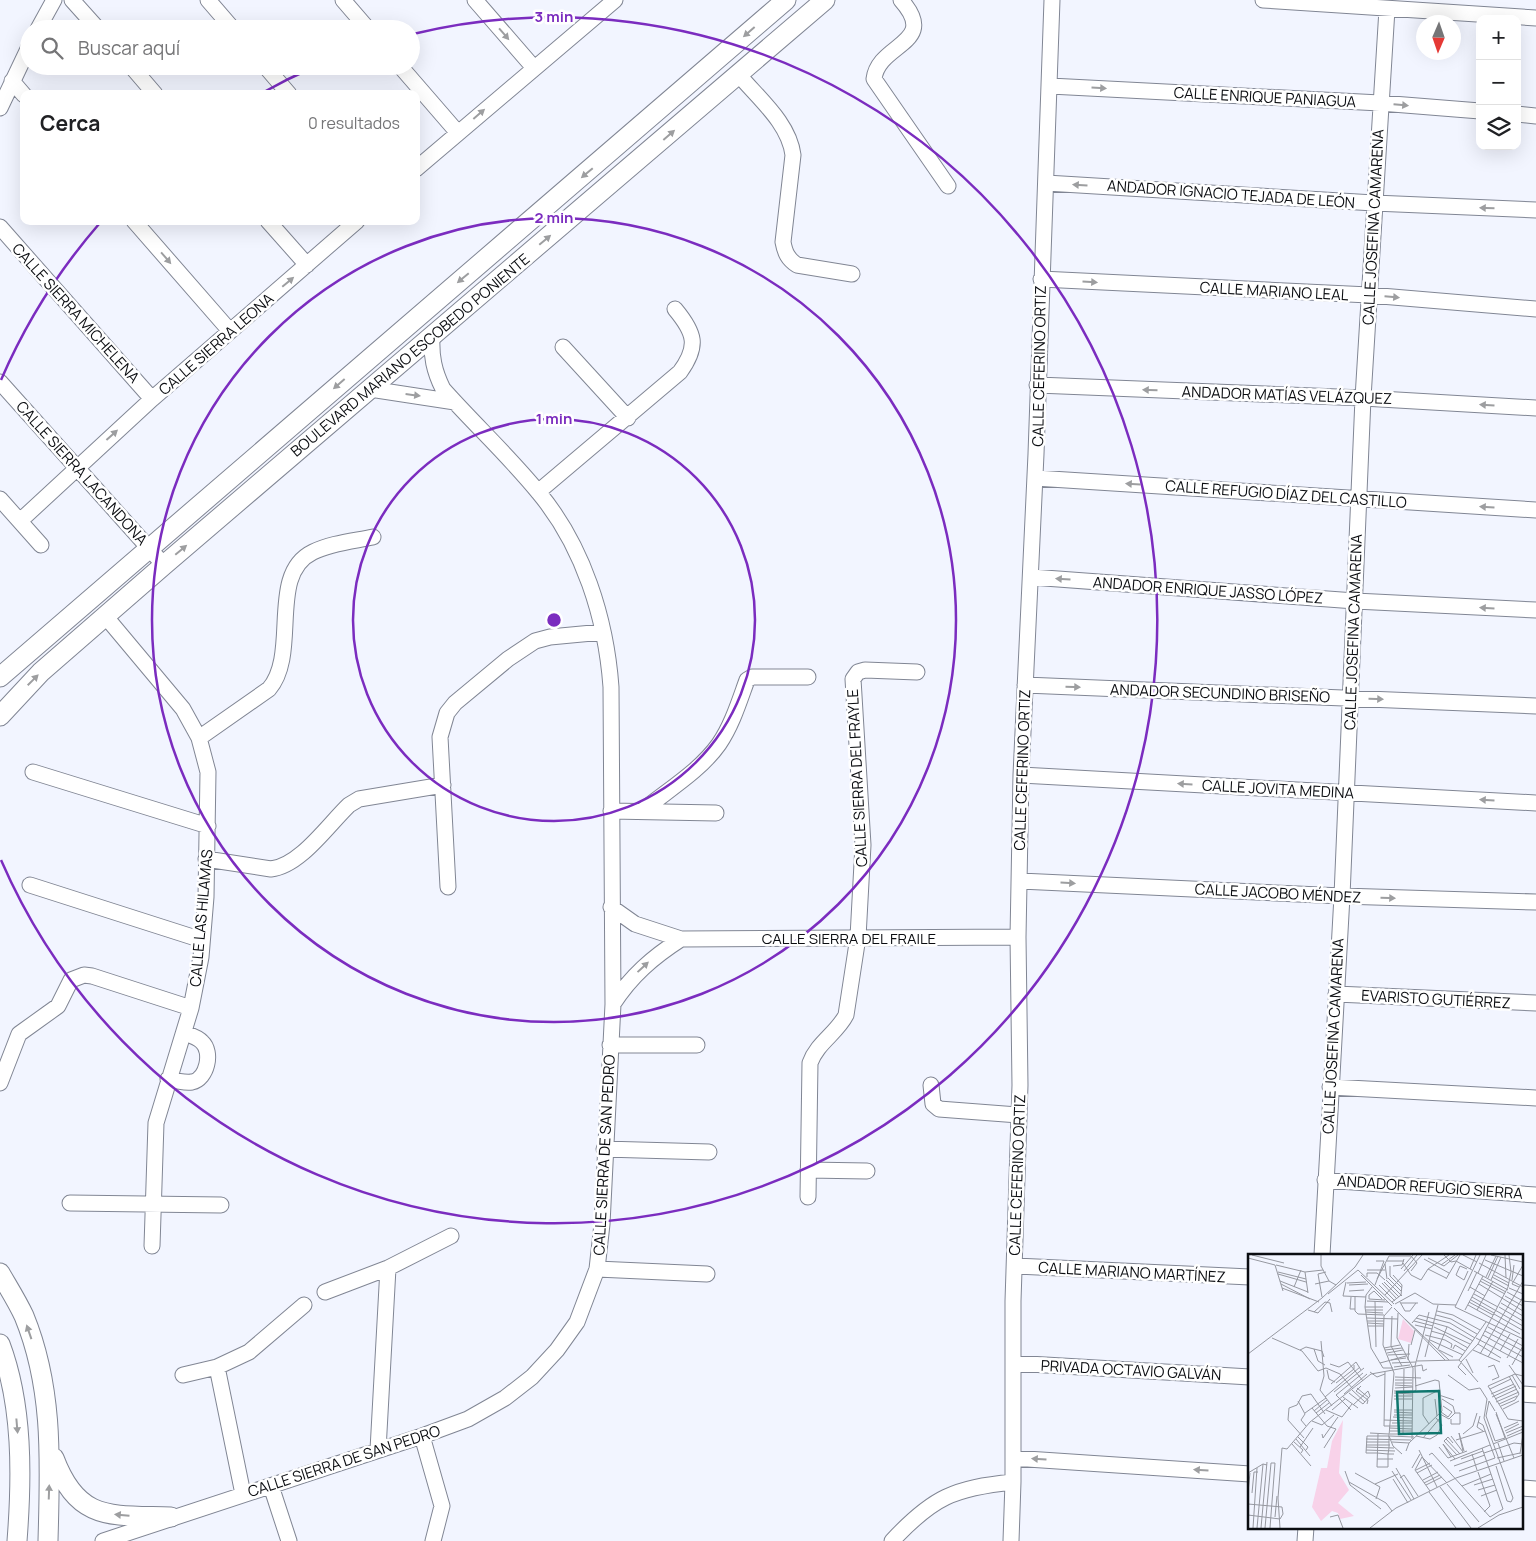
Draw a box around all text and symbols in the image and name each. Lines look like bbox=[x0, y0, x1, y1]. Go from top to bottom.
text: 3 min bbox=[535, 6, 573, 27]
north arrow bbox=[1416, 15, 1461, 60]
map controls bbox=[1476, 15, 1521, 150]
button: + bbox=[1476, 15, 1521, 60]
search box bbox=[20, 20, 420, 75]
one-way arrow bbox=[744, 26, 756, 38]
one-way arrow bbox=[498, 27, 510, 39]
icon: search bbox=[38, 34, 66, 62]
text: Buscar aquí bbox=[78, 35, 180, 61]
button: − bbox=[1476, 60, 1521, 105]
street label: CALLE ENRIQUE PANIAGUA bbox=[1173, 82, 1357, 112]
one-way arrow bbox=[1091, 85, 1107, 93]
one-way arrow bbox=[1393, 101, 1409, 109]
button: layers bbox=[1476, 105, 1521, 150]
text: Cerca bbox=[40, 109, 100, 137]
one-way arrow bbox=[473, 109, 486, 120]
text: 0 resultados bbox=[308, 112, 400, 134]
street label: CALLE JOSEFINA CAMARENA bbox=[1357, 128, 1389, 325]
one-way arrow bbox=[663, 130, 675, 141]
one-way arrow bbox=[581, 167, 593, 179]
street label: ANDADOR IGNACIO TEJADA DE LEÓN bbox=[1106, 175, 1356, 213]
one-way arrow bbox=[1072, 180, 1088, 188]
one-way arrow bbox=[1479, 203, 1495, 211]
text: 2 min bbox=[534, 207, 574, 228]
one-way arrow bbox=[538, 235, 551, 246]
street label: CALLE SIERRA MICHELENA bbox=[8, 239, 145, 388]
street label: BOULEVARD MARIANO ESCOBEDO PONIENTE bbox=[286, 249, 534, 461]
one-way arrow bbox=[160, 252, 171, 264]
one-way arrow bbox=[456, 272, 469, 283]
one-way arrow bbox=[281, 276, 293, 288]
street label: CALLE MARIANO LEAL bbox=[1199, 277, 1349, 305]
one-way arrow bbox=[1082, 278, 1098, 286]
street label: CALLE CEFERINO ORTIZ bbox=[1027, 285, 1051, 447]
street label: CALLE SIERRA LEONA bbox=[154, 288, 278, 400]
one-way arrow bbox=[1384, 294, 1400, 302]
one-way arrow bbox=[333, 378, 346, 389]
street label: ANDADOR MATÍAS VELÁZQUEZ bbox=[1181, 381, 1393, 409]
one-way arrow bbox=[1142, 385, 1158, 393]
one-way arrow bbox=[405, 391, 421, 399]
street label: CALLE SIERRA LACANDONA bbox=[12, 396, 153, 550]
one-way arrow bbox=[1479, 401, 1495, 409]
text: 1 min bbox=[536, 408, 572, 429]
one-way arrow bbox=[106, 429, 118, 441]
street label: CALLE REFUGIO DÍAZ DEL CASTILLO bbox=[1165, 475, 1407, 513]
one-way arrow bbox=[1125, 480, 1141, 488]
one-way arrow bbox=[1479, 502, 1495, 510]
street label: CALLE JOSEFINA CAMARENA bbox=[1339, 533, 1367, 730]
one-way arrow bbox=[175, 544, 188, 555]
street label: ANDADOR ENRIQUE JASSO LÓPEZ bbox=[1092, 571, 1324, 609]
one-way arrow bbox=[1055, 575, 1071, 583]
one-way arrow bbox=[1479, 603, 1495, 611]
centre of rings bbox=[545, 611, 563, 629]
one-way arrow bbox=[27, 674, 39, 686]
street label: ANDADOR SECUNDINO BRISEÑO bbox=[1110, 679, 1331, 707]
one-way arrow bbox=[1066, 683, 1082, 691]
street label: CALLE SIERRA DEL FRAYLE bbox=[842, 688, 872, 868]
street label: CALLE CEFERINO ORTIZ bbox=[1009, 689, 1035, 851]
one-way arrow bbox=[1368, 695, 1384, 703]
street label: CALLE JOVITA MEDINA bbox=[1201, 775, 1355, 803]
one-way arrow bbox=[1177, 780, 1193, 788]
one-way arrow bbox=[1479, 796, 1495, 804]
street label: CALLE LAS HILAMAS bbox=[185, 848, 217, 988]
street label: CALLE JACOBO MÉNDEZ bbox=[1194, 878, 1362, 908]
one-way arrow bbox=[1060, 880, 1076, 888]
one-way arrow bbox=[1380, 894, 1396, 902]
street label: CALLE SIERRA DEL FRAILE bbox=[762, 928, 936, 949]
street label: CALLE JOSEFINA CAMARENA bbox=[1317, 937, 1349, 1134]
one-way arrow bbox=[637, 961, 649, 973]
street label: EVARISTO GUTIÉRREZ bbox=[1361, 985, 1511, 1013]
street label: CALLE SIERRA DE SAN PEDRO bbox=[588, 1054, 620, 1256]
street label: CALLE CEFERINO ORTIZ bbox=[1004, 1094, 1030, 1256]
street label: ANDADOR REFUGIO SIERRA bbox=[1336, 1170, 1524, 1204]
inset map bbox=[1248, 1254, 1524, 1528]
street label: CALLE MARIANO MARTÍNEZ bbox=[1038, 1257, 1226, 1287]
one-way arrow bbox=[25, 1324, 33, 1339]
street label: PRIVADA OCTAVIO GALVÁN bbox=[1040, 1355, 1222, 1385]
one-way arrow bbox=[13, 1418, 21, 1434]
street label: CALLE SIERRA DE SAN PEDRO bbox=[245, 1420, 443, 1502]
one-way arrow bbox=[1031, 1455, 1047, 1463]
one-way arrow bbox=[1193, 1466, 1209, 1474]
one-way arrow bbox=[45, 1484, 53, 1500]
one-way arrow bbox=[114, 1511, 130, 1519]

